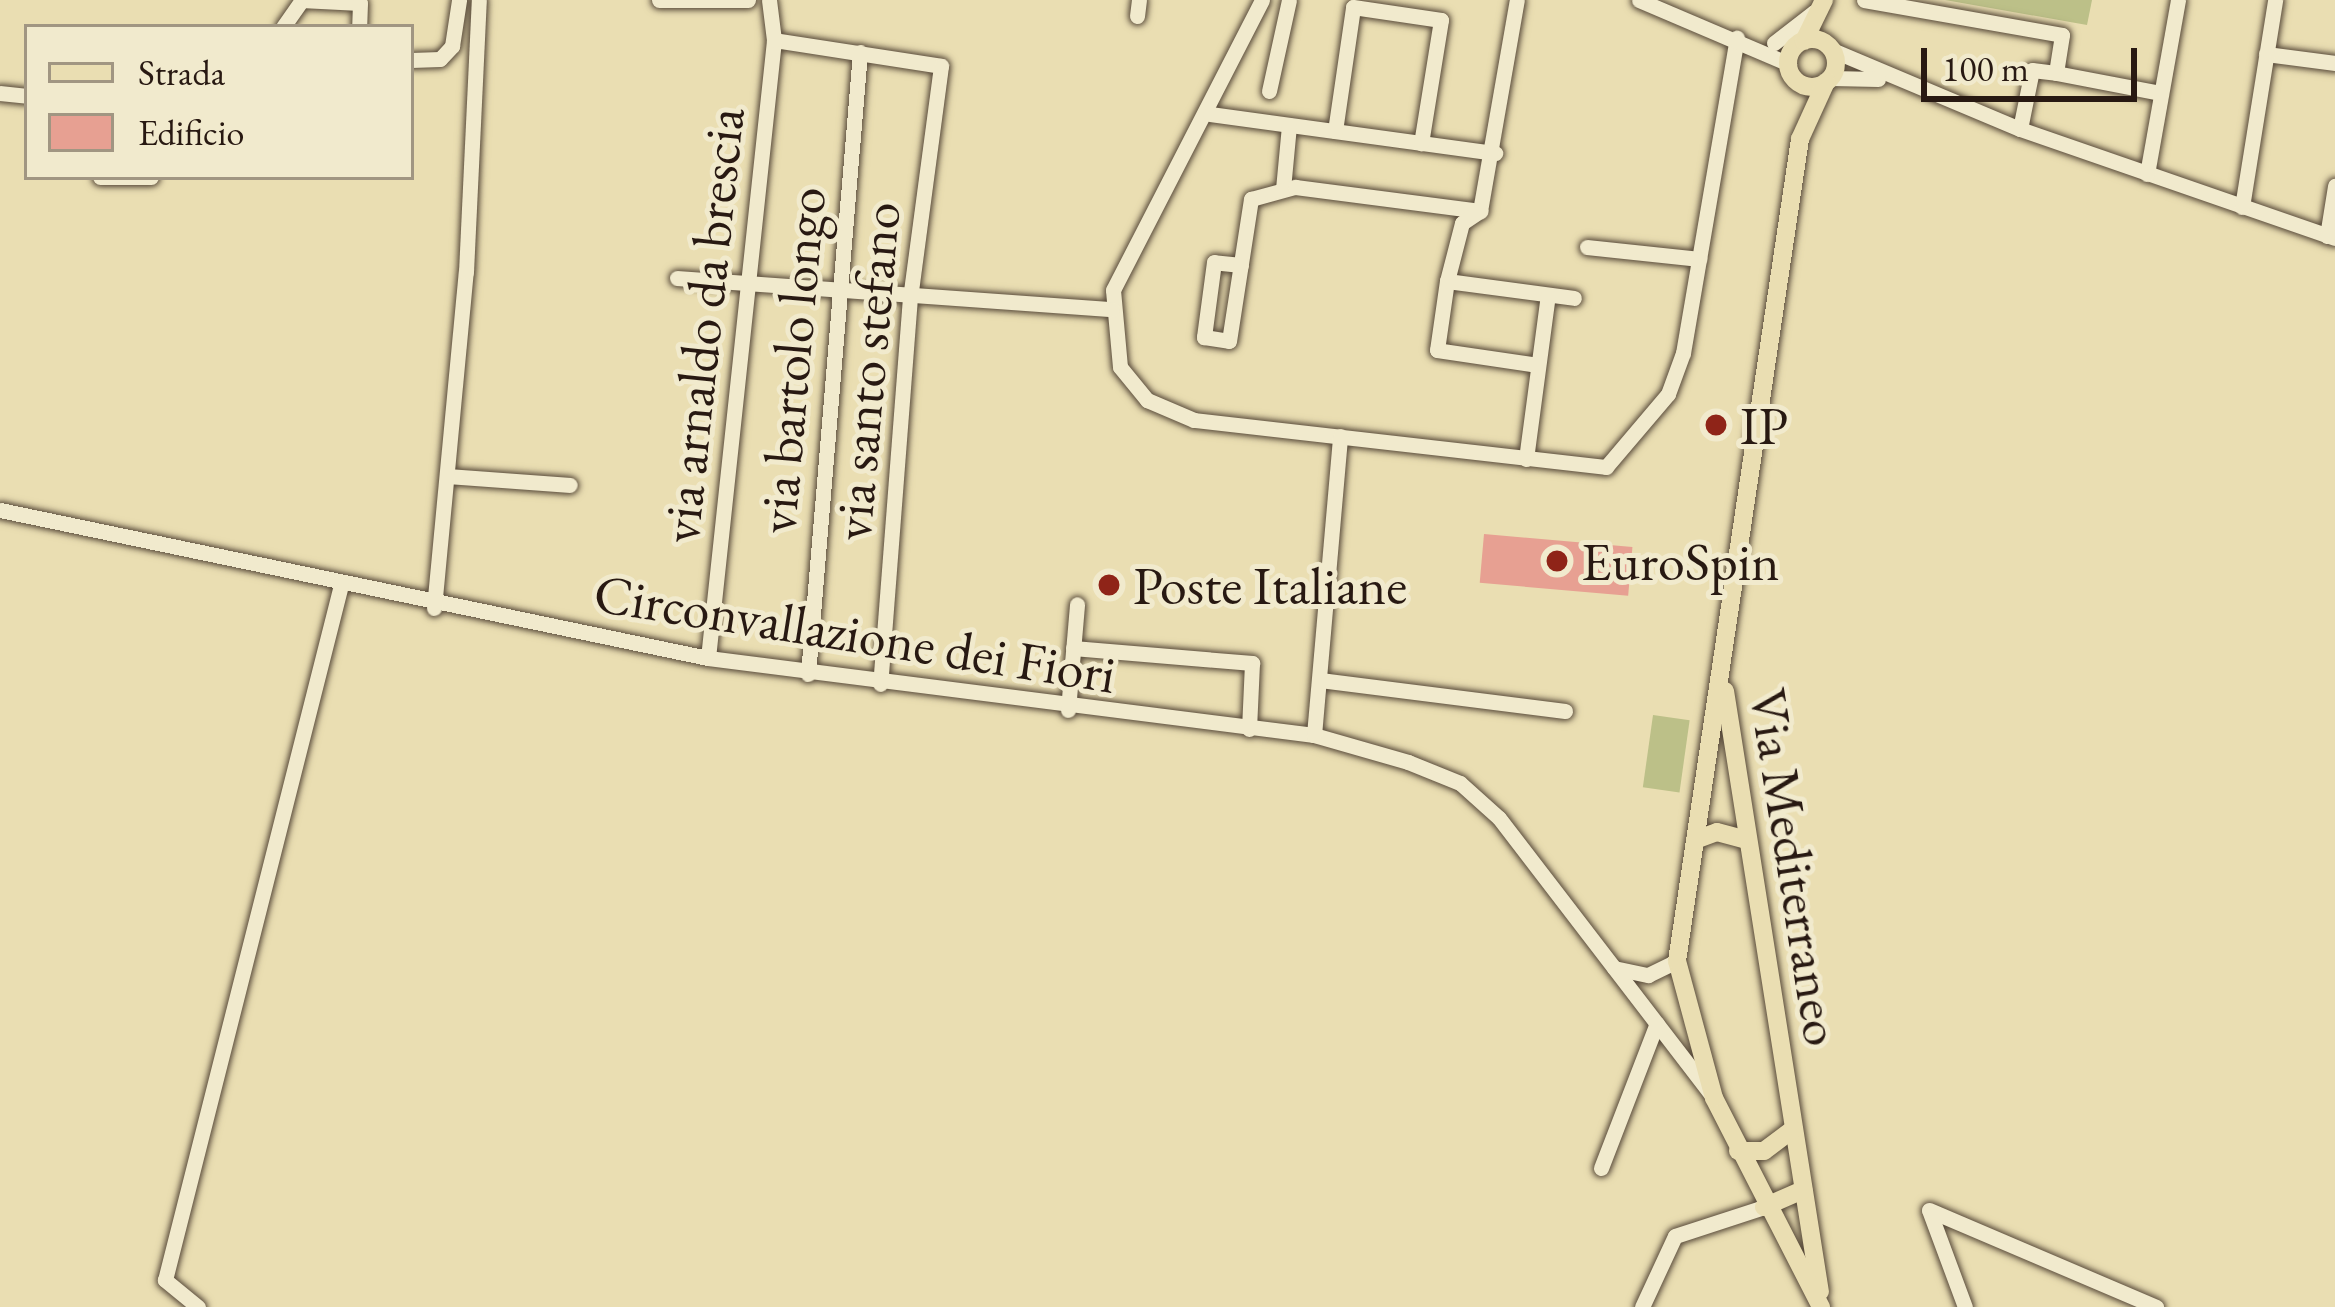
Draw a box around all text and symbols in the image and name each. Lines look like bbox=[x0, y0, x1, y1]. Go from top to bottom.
legend bbox=[24, 24, 414, 180]
scale bar bbox=[1927, 24, 2143, 98]
text: 100 m bbox=[1942, 45, 2029, 92]
text: Strada bbox=[138, 49, 225, 96]
street label: via arnaldo da brescia bbox=[647, 104, 757, 546]
text: Edificio bbox=[138, 109, 244, 156]
street label: via bartolo longo bbox=[744, 184, 838, 536]
street label: via santo stefano bbox=[819, 199, 913, 543]
place label: IP bbox=[1740, 393, 1788, 457]
marker: IP bbox=[1703, 412, 1729, 438]
place label: EuroSpin bbox=[1581, 529, 1780, 593]
marker: EuroSpin bbox=[1544, 548, 1570, 574]
place label: Poste Italiane bbox=[1133, 553, 1407, 617]
street label: Circonvallazione dei Fiori bbox=[590, 560, 1120, 706]
marker: Poste Italiane bbox=[1096, 572, 1122, 598]
street label: Via Mediterraneo bbox=[1736, 684, 1856, 1050]

